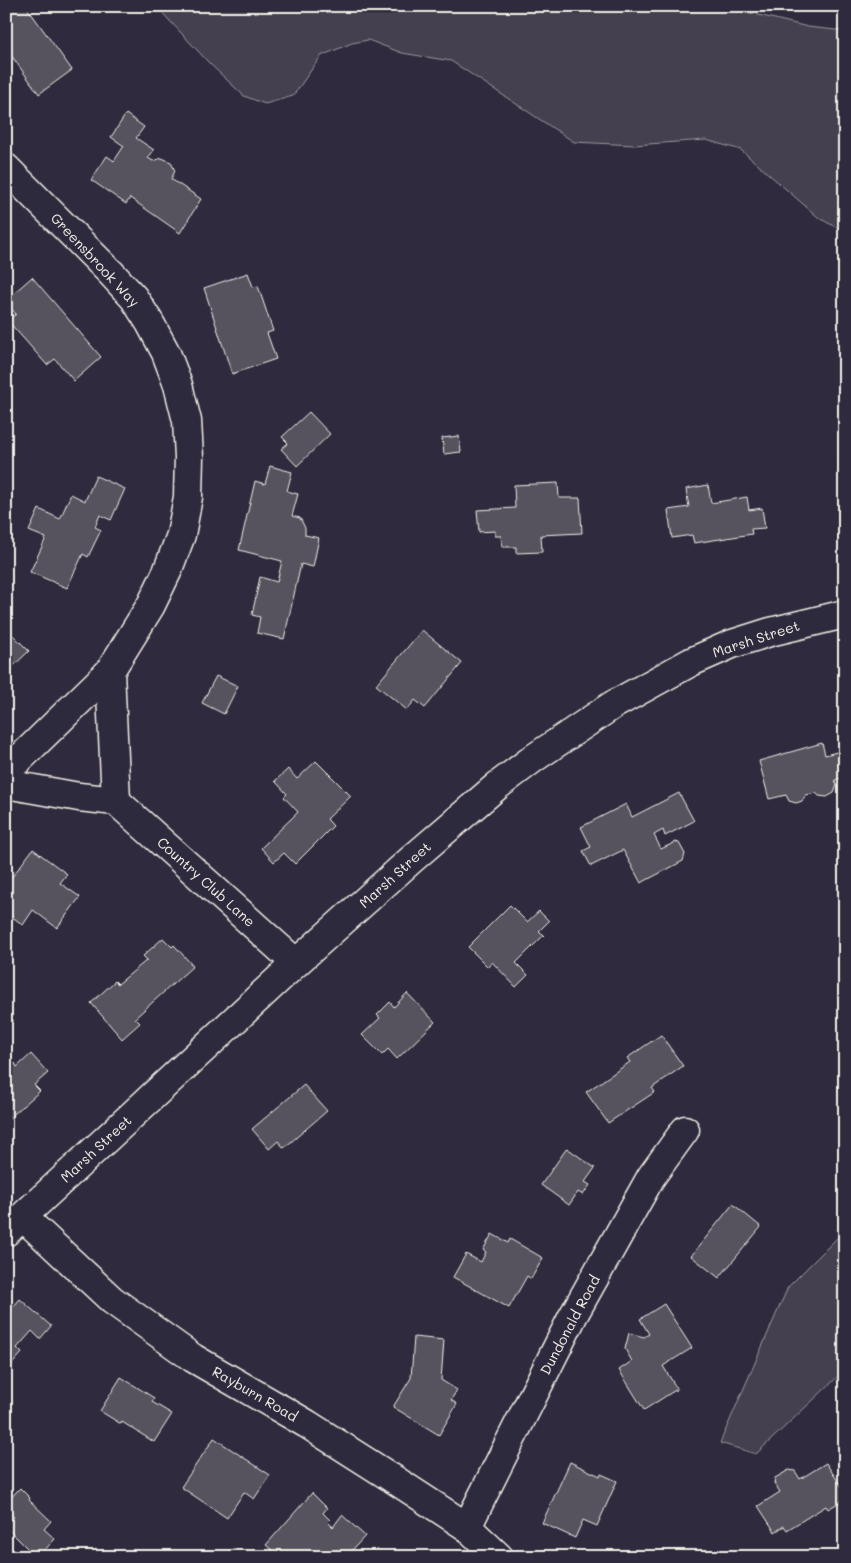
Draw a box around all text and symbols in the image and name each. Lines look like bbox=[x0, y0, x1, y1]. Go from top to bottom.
street label: Greensbrook Way bbox=[47, 209, 144, 311]
street label: Marsh Street bbox=[710, 615, 802, 662]
street label: Country Club Lane bbox=[153, 832, 259, 931]
street label: Marsh Street bbox=[355, 837, 435, 912]
street label: Marsh Street bbox=[56, 1111, 135, 1186]
street label: Dundonald Road bbox=[535, 1271, 604, 1378]
street label: Rayburn Road bbox=[209, 1361, 302, 1426]

